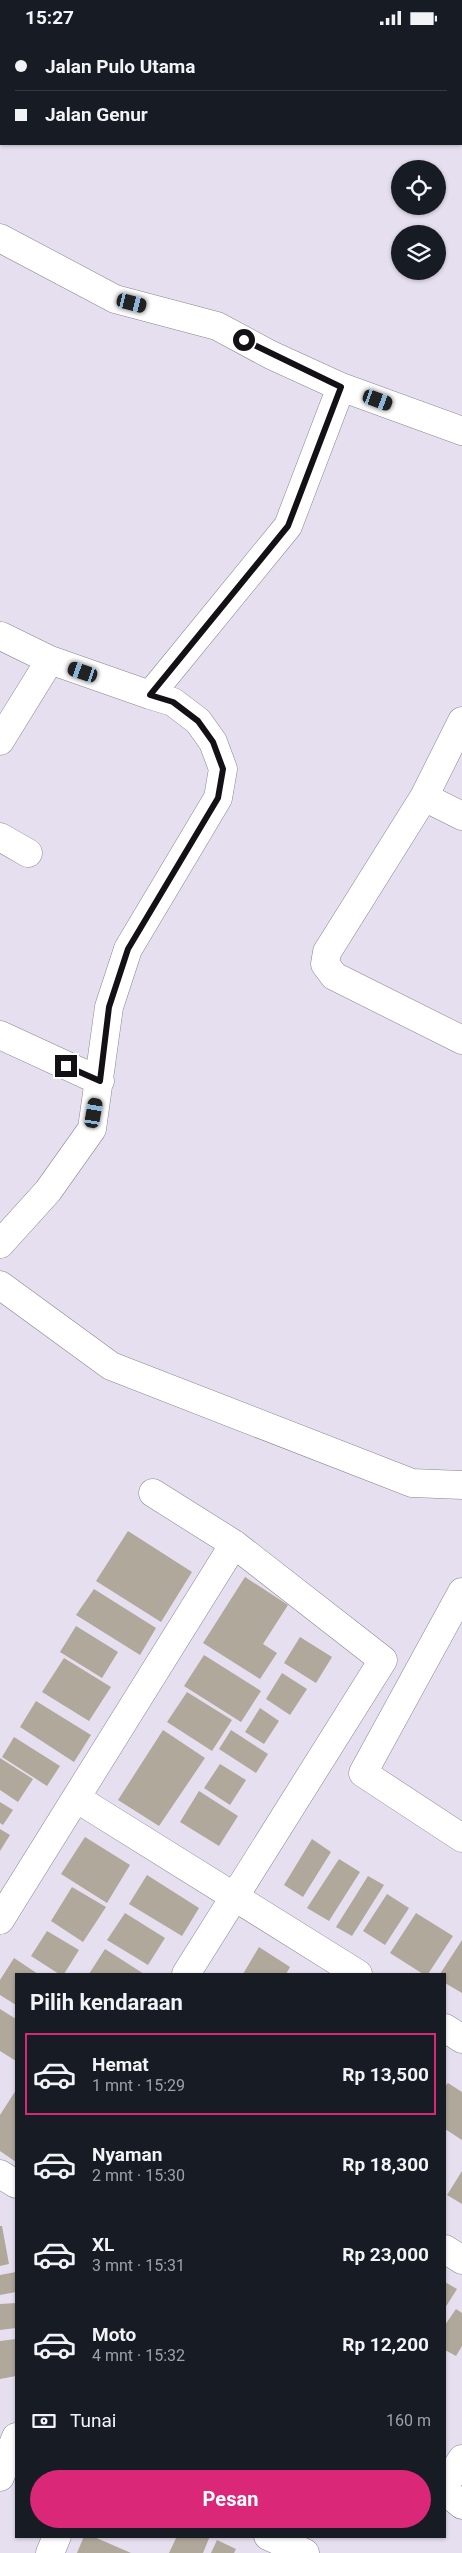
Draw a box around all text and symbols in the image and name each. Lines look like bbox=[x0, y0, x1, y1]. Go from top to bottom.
text: 15:27 bbox=[25, 6, 74, 29]
text: Jalan Pulo Utama bbox=[45, 55, 195, 78]
text: Jalan Genur bbox=[45, 103, 148, 126]
map controls bbox=[391, 160, 446, 280]
button: locate bbox=[391, 160, 446, 215]
button: layers bbox=[391, 225, 446, 280]
car bbox=[115, 292, 148, 314]
route start bbox=[233, 329, 255, 351]
car bbox=[361, 388, 394, 412]
car bbox=[66, 660, 99, 684]
route end bbox=[55, 1055, 77, 1077]
car bbox=[84, 1097, 103, 1129]
text: Pilih kendaraan bbox=[30, 1990, 183, 2015]
icon: car bbox=[32, 2052, 77, 2097]
text: Hemat bbox=[92, 2053, 149, 2076]
text: Rp 13,500 bbox=[342, 2063, 429, 2086]
text: 1 mnt · 15:29 bbox=[92, 2076, 185, 2095]
icon: car bbox=[32, 2142, 77, 2187]
text: Nyaman bbox=[92, 2143, 162, 2166]
text: Rp 18,300 bbox=[342, 2153, 429, 2176]
text: 2 mnt · 15:30 bbox=[92, 2166, 185, 2185]
icon: car bbox=[32, 2232, 77, 2277]
text: XL bbox=[92, 2233, 114, 2256]
text: Rp 23,000 bbox=[342, 2243, 429, 2266]
text: 3 mnt · 15:31 bbox=[92, 2256, 185, 2275]
icon: car bbox=[32, 2322, 77, 2367]
text: Moto bbox=[92, 2323, 136, 2346]
text: Rp 12,200 bbox=[342, 2333, 429, 2356]
text: 4 mnt · 15:32 bbox=[92, 2346, 185, 2365]
icon: cash bbox=[30, 2407, 58, 2435]
text: Tunai bbox=[70, 2409, 116, 2432]
text: 160 m bbox=[386, 2411, 431, 2430]
button: Pesan bbox=[30, 2470, 431, 2528]

